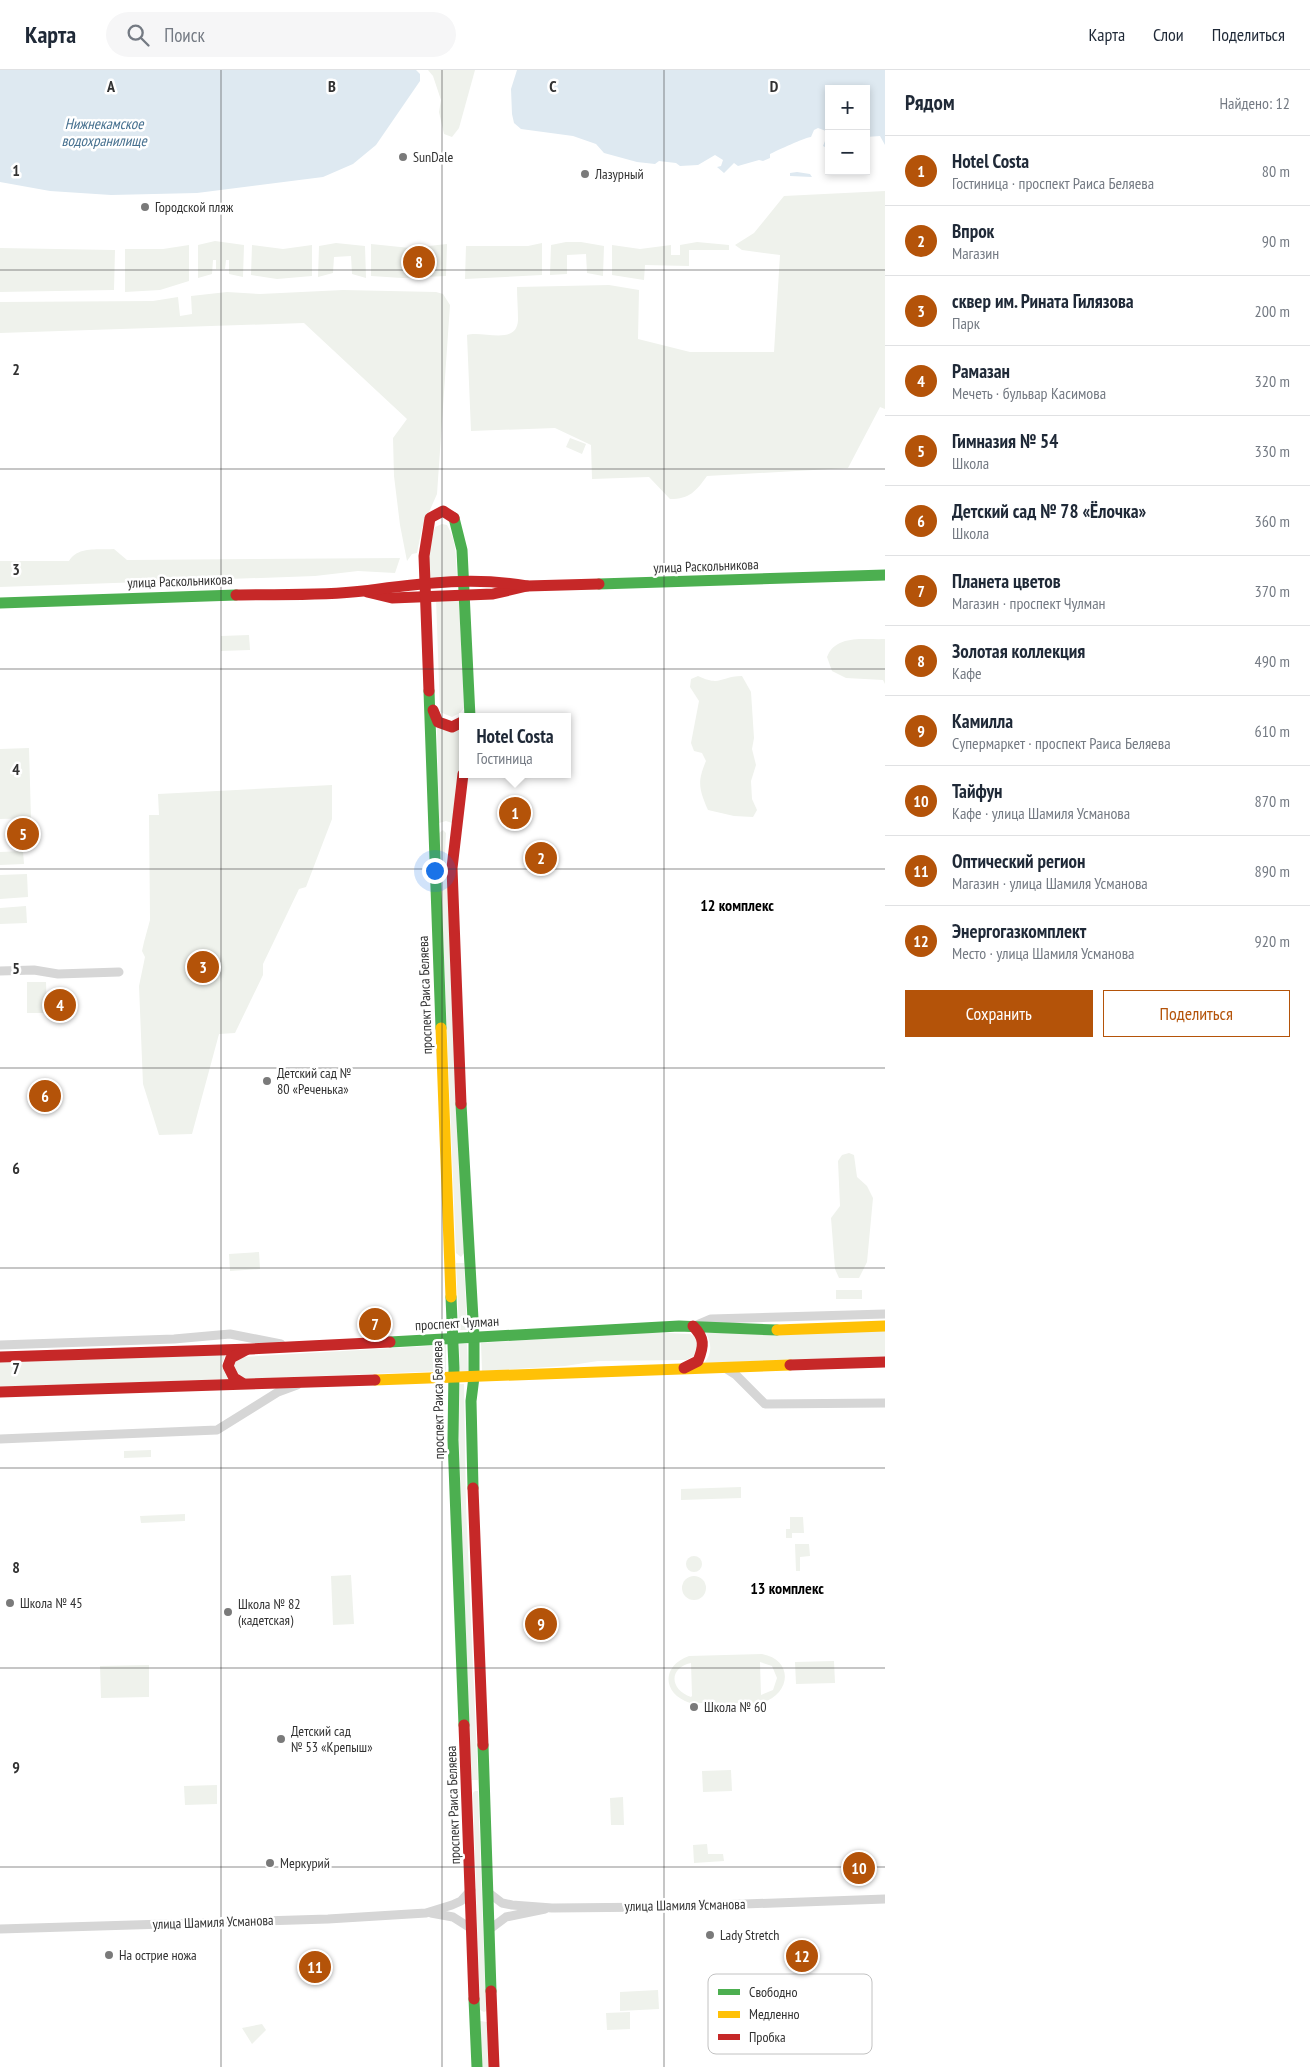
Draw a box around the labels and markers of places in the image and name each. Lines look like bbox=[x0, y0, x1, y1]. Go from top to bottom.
place label: SunDale bbox=[413, 148, 453, 166]
marker: SunDale bbox=[397, 151, 409, 163]
place label: Лазурный bbox=[594, 165, 644, 183]
marker: Лазурный bbox=[579, 168, 591, 180]
place label: Городской пляж bbox=[155, 198, 234, 216]
marker: Городской пляж bbox=[139, 201, 151, 213]
pin: 8 bbox=[403, 243, 435, 281]
pin: 1 bbox=[499, 794, 531, 832]
pin: 5 bbox=[7, 815, 39, 853]
pin: 2 bbox=[525, 839, 557, 877]
pin: 3 bbox=[187, 948, 219, 986]
pin: 4 bbox=[44, 986, 76, 1024]
place label: Детский сад № 80 «Реченька» bbox=[277, 1064, 351, 1098]
marker: Детский сад № 80 «Реченька» bbox=[261, 1075, 273, 1087]
pin: 6 bbox=[29, 1077, 61, 1115]
pin: 7 bbox=[359, 1305, 391, 1343]
place label: Школа № 45 bbox=[20, 1594, 83, 1612]
place label: Школа № 82 (кадетская) bbox=[238, 1595, 301, 1629]
marker: Школа № 45 bbox=[4, 1597, 16, 1609]
pin: 9 bbox=[525, 1605, 557, 1643]
marker: Школа № 82 (кадетская) bbox=[222, 1606, 234, 1618]
place label: Школа № 60 bbox=[704, 1698, 767, 1716]
marker: Школа № 60 bbox=[688, 1701, 700, 1713]
place label: Детский сад № 53 «Крепыш» bbox=[291, 1722, 373, 1756]
marker: Детский сад № 53 «Крепыш» bbox=[275, 1733, 287, 1745]
pin: 10 bbox=[843, 1849, 875, 1887]
place label: Меркурий bbox=[280, 1854, 330, 1872]
marker: Меркурий bbox=[264, 1857, 276, 1869]
place label: Lady Stretch bbox=[720, 1926, 779, 1944]
marker: Lady Stretch bbox=[704, 1929, 716, 1941]
pin: 12 bbox=[786, 1937, 818, 1975]
place label: На острие ножа bbox=[119, 1946, 197, 1964]
pin: 11 bbox=[299, 1948, 331, 1986]
marker: На острие ножа bbox=[103, 1949, 115, 1961]

